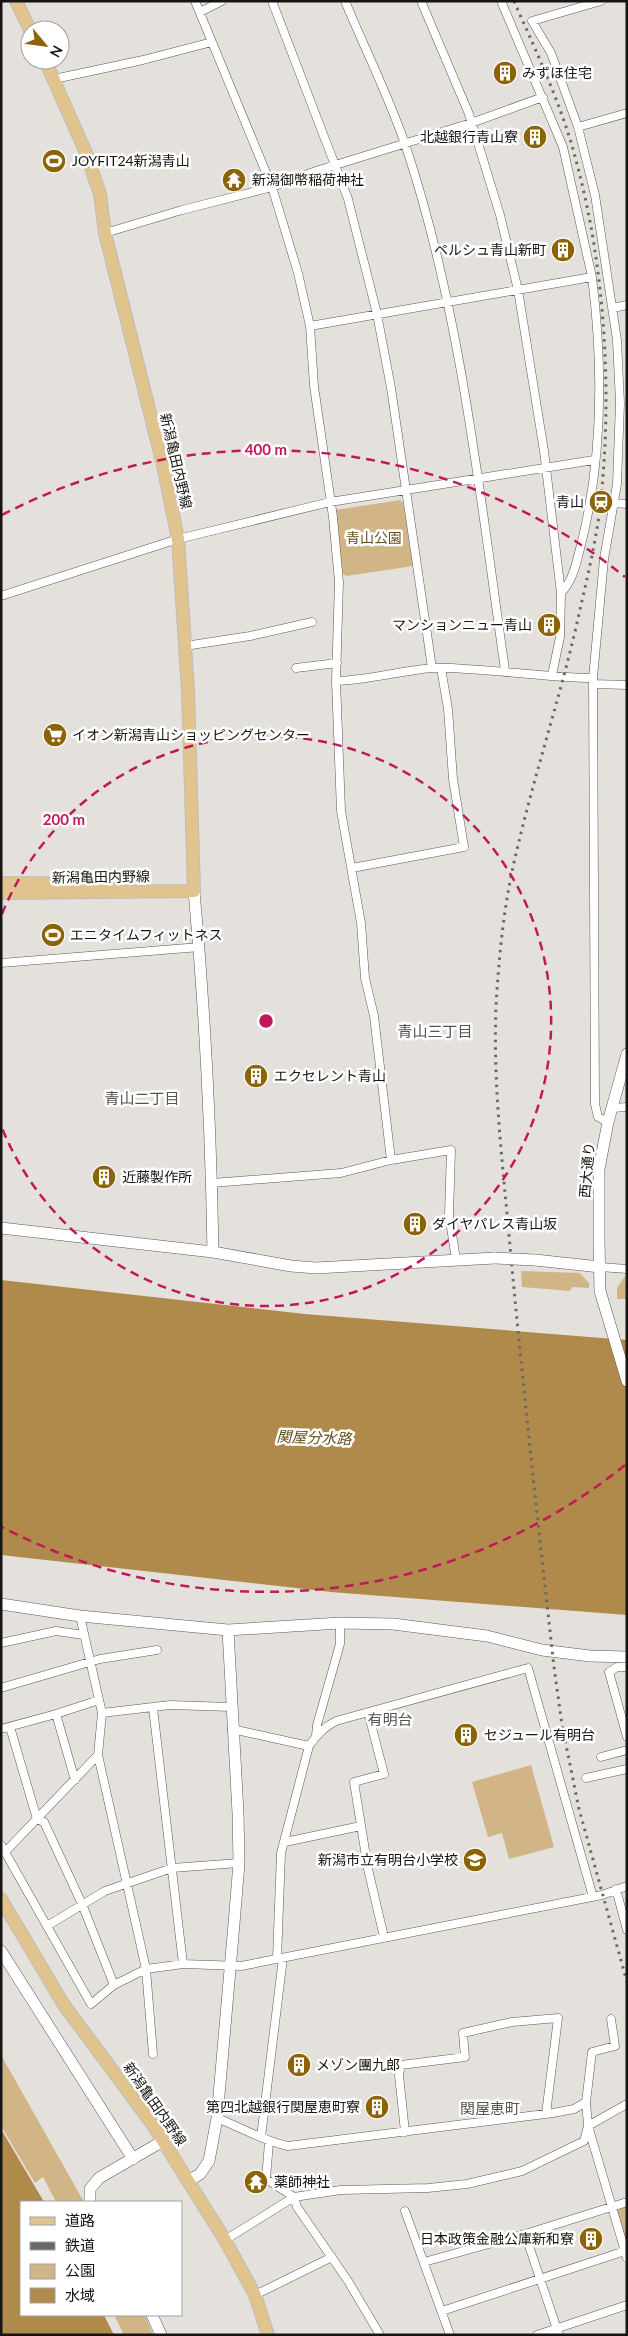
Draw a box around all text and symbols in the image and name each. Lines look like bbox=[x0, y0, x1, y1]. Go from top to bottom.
north arrow bbox=[20, 20, 70, 70]
text: N bbox=[47, 43, 67, 60]
building icon: みずほ住宅 bbox=[492, 60, 518, 86]
place label: みずほ住宅 bbox=[522, 64, 592, 81]
building icon: 北越銀行青山寮 bbox=[522, 124, 548, 150]
place label: 北越銀行青山寮 bbox=[420, 128, 518, 145]
sports icon: JOYFIT24新潟青山 bbox=[41, 148, 67, 174]
place label: JOYFIT24新潟青山 bbox=[72, 152, 190, 169]
temple icon: 新潟御幣稲荷神社 bbox=[221, 167, 247, 193]
place label: 新潟御幣稲荷神社 bbox=[252, 171, 364, 188]
building icon: ペルシュ青山新町 bbox=[550, 237, 576, 263]
place label: ペルシュ青山新町 bbox=[434, 241, 546, 258]
street label: 新潟亀田内野線 bbox=[157, 411, 196, 511]
text: 400 m bbox=[245, 440, 287, 458]
station icon: 青山 bbox=[588, 489, 614, 515]
place label: 青山 bbox=[556, 493, 584, 510]
park label: 青山公園 bbox=[346, 529, 402, 546]
building icon: マンションニュー青山 bbox=[536, 612, 562, 638]
place label: マンションニュー青山 bbox=[392, 616, 532, 633]
supermarket icon: イオン新潟青山ショッピングセンター bbox=[42, 722, 68, 748]
place label: イオン新潟青山ショッピングセンター bbox=[72, 726, 310, 743]
text: 200 m bbox=[43, 810, 85, 828]
street label: 新潟亀田内野線 bbox=[52, 867, 150, 886]
sports icon: エニタイムフィットネス bbox=[40, 922, 66, 948]
place label: エニタイムフィットネス bbox=[70, 926, 223, 943]
centre of rings bbox=[257, 1012, 275, 1030]
district label: 青山三丁目 bbox=[397, 1022, 473, 1040]
building icon: エクセレント青山 bbox=[243, 1063, 269, 1089]
place label: エクセレント青山 bbox=[274, 1067, 386, 1084]
district label: 青山二丁目 bbox=[104, 1089, 180, 1107]
street label: 西大通り bbox=[576, 1141, 597, 1199]
building icon: 近藤製作所 bbox=[91, 1164, 117, 1190]
place label: 近藤製作所 bbox=[122, 1168, 192, 1185]
building icon: ダイヤパレス青山坂 bbox=[402, 1211, 428, 1237]
place label: ダイヤパレス青山坂 bbox=[432, 1215, 557, 1232]
water label: 関屋分水路 bbox=[276, 1427, 354, 1447]
district label: 有明台 bbox=[367, 1710, 413, 1728]
building icon: セジュール有明台 bbox=[453, 1722, 479, 1748]
place label: セジュール有明台 bbox=[484, 1726, 595, 1743]
school or university icon: 新潟市立有明台小学校 bbox=[462, 1847, 488, 1873]
place label: 新潟市立有明台小学校 bbox=[318, 1851, 458, 1868]
building icon: メゾン團九郎 bbox=[286, 2052, 312, 2078]
place label: メゾン團九郎 bbox=[316, 2056, 400, 2073]
street label: 新潟亀田内野線 bbox=[120, 2059, 190, 2149]
building icon: 第四北越銀行関屋恵町寮 bbox=[364, 2094, 390, 2120]
place label: 第四北越銀行関屋恵町寮 bbox=[206, 2098, 360, 2115]
district label: 関屋恵町 bbox=[460, 2099, 520, 2117]
temple icon: 薬師神社 bbox=[243, 2169, 269, 2195]
place label: 薬師神社 bbox=[274, 2173, 330, 2190]
legend bbox=[20, 2201, 182, 2316]
text: 道路 bbox=[65, 2211, 95, 2229]
building icon: 日本政策金融公庫新和寮 bbox=[578, 2226, 604, 2252]
place label: 日本政策金融公庫新和寮 bbox=[420, 2230, 574, 2247]
text: 鉄道 bbox=[65, 2236, 95, 2254]
text: 公園 bbox=[65, 2261, 95, 2279]
text: 水域 bbox=[65, 2286, 95, 2304]

